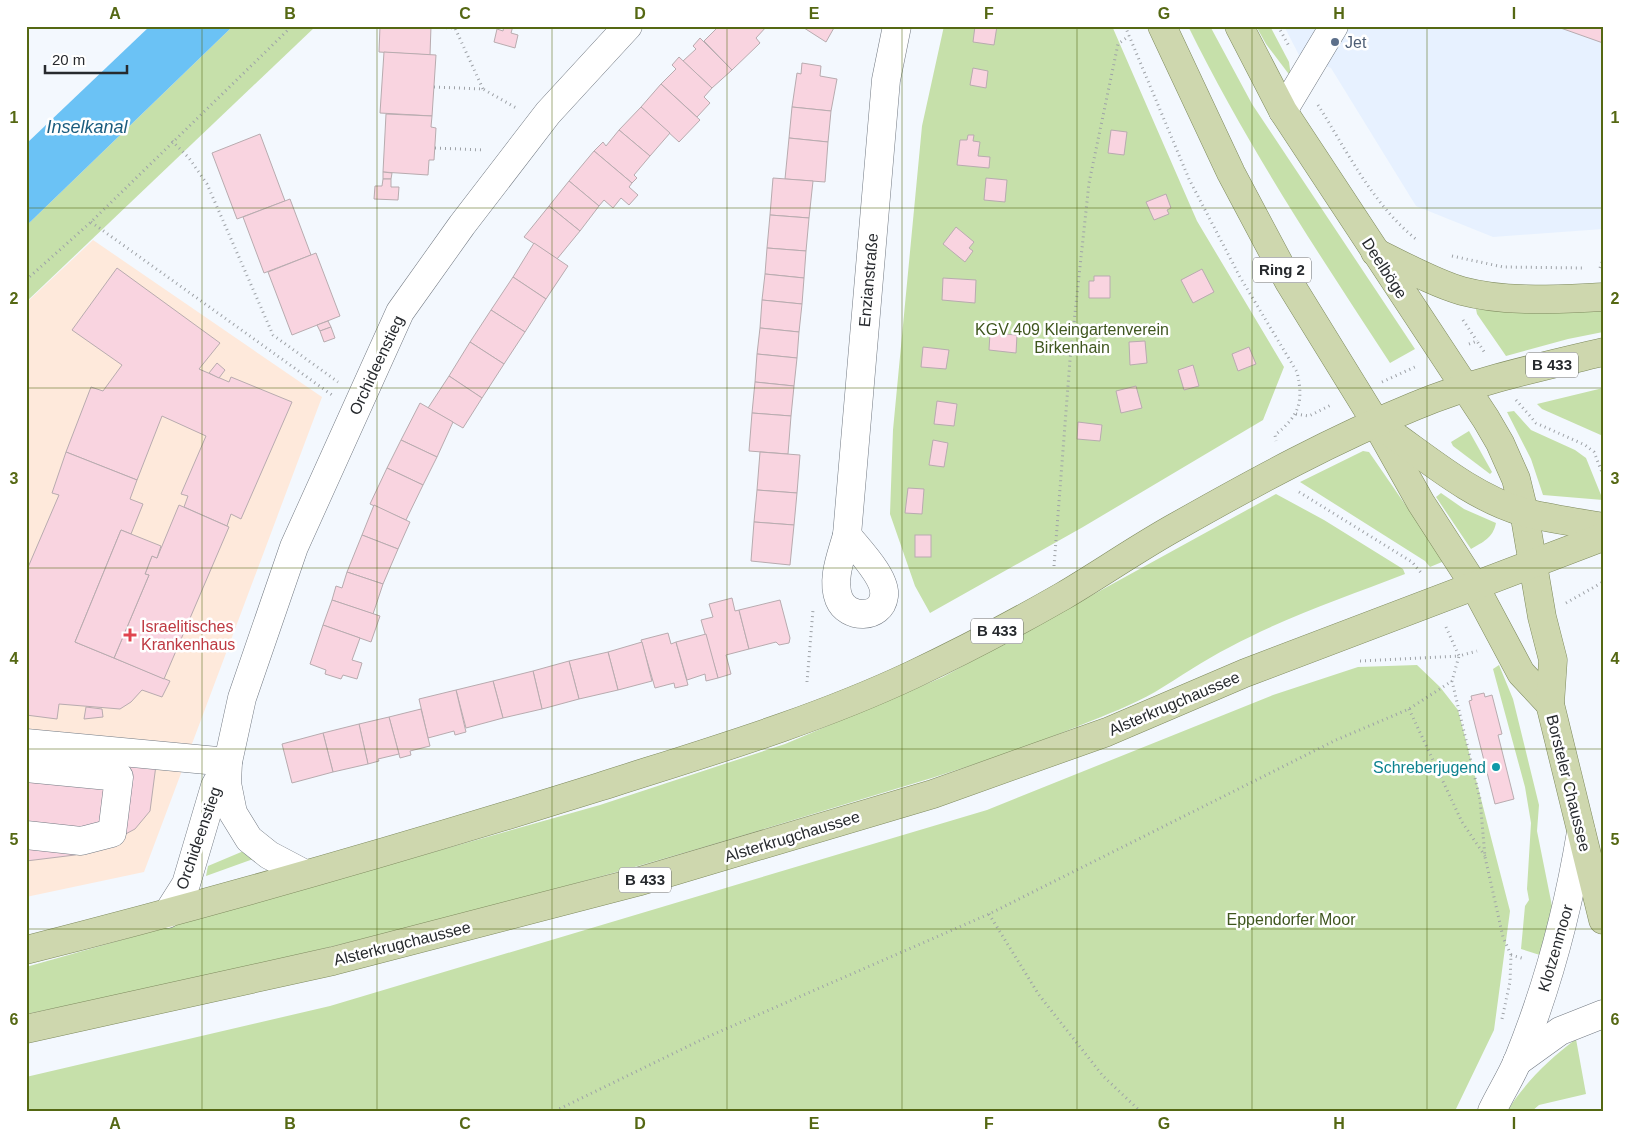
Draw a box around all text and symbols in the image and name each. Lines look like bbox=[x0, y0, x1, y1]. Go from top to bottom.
text: A bbox=[109, 5, 121, 22]
text: B bbox=[284, 5, 296, 22]
text: C bbox=[459, 5, 471, 22]
text: D bbox=[634, 5, 646, 22]
text: E bbox=[809, 5, 820, 22]
text: F bbox=[984, 5, 994, 22]
text: G bbox=[1158, 5, 1170, 22]
text: H bbox=[1333, 5, 1345, 22]
text: I bbox=[1512, 5, 1516, 22]
place label: Jet bbox=[1345, 34, 1367, 51]
marker: Jet bbox=[1329, 36, 1341, 48]
scale bar bbox=[45, 42, 128, 74]
text: 20 m bbox=[52, 51, 85, 68]
text: 1 bbox=[10, 109, 19, 126]
text: 1 bbox=[1611, 109, 1620, 126]
water label: Inselkanal bbox=[46, 117, 129, 137]
street label: Enzianstraße bbox=[856, 232, 881, 328]
street label: Deelböge bbox=[1359, 235, 1410, 302]
road number: Ring 2 bbox=[1253, 258, 1311, 282]
text: 2 bbox=[10, 290, 19, 307]
text: 2 bbox=[1611, 290, 1620, 307]
street label: Orchideenstieg bbox=[346, 313, 407, 418]
park label: KGV 409 Kleingartenverein Birkenhain bbox=[975, 321, 1169, 356]
road number: B 433 bbox=[1526, 352, 1578, 378]
text: 3 bbox=[10, 470, 19, 487]
text: 3 bbox=[1611, 470, 1620, 487]
place label: Israelitisches Krankenhaus bbox=[141, 618, 235, 653]
road number: B 433 bbox=[971, 618, 1023, 644]
marker: Israelitisches Krankenhaus bbox=[123, 628, 137, 642]
text: 4 bbox=[10, 650, 19, 667]
text: 4 bbox=[1611, 650, 1620, 667]
street label: Alsterkrugchaussee bbox=[1106, 668, 1242, 739]
street label: Borsteler Chaussee bbox=[1543, 713, 1594, 853]
place label: Schreberjugend bbox=[1373, 759, 1486, 776]
marker: Schreberjugend bbox=[1490, 761, 1502, 773]
street label: Orchideenstieg bbox=[173, 785, 224, 892]
street label: Alsterkrugchaussee bbox=[722, 808, 862, 865]
text: 5 bbox=[10, 831, 19, 848]
text: 5 bbox=[1611, 831, 1620, 848]
road number: B 433 bbox=[619, 868, 671, 892]
street label: Klotzenmoor bbox=[1535, 902, 1576, 994]
park label: Eppendorfer Moor bbox=[1227, 911, 1356, 928]
street label: Alsterkrugchaussee bbox=[332, 918, 472, 969]
text: 6 bbox=[10, 1011, 19, 1028]
text: 6 bbox=[1611, 1011, 1620, 1028]
text: A bbox=[109, 1115, 121, 1132]
text: B bbox=[284, 1115, 296, 1132]
text: C bbox=[459, 1115, 471, 1132]
text: D bbox=[634, 1115, 646, 1132]
text: E bbox=[809, 1115, 820, 1132]
text: F bbox=[984, 1115, 994, 1132]
text: G bbox=[1158, 1115, 1170, 1132]
text: H bbox=[1333, 1115, 1345, 1132]
text: I bbox=[1512, 1115, 1516, 1132]

